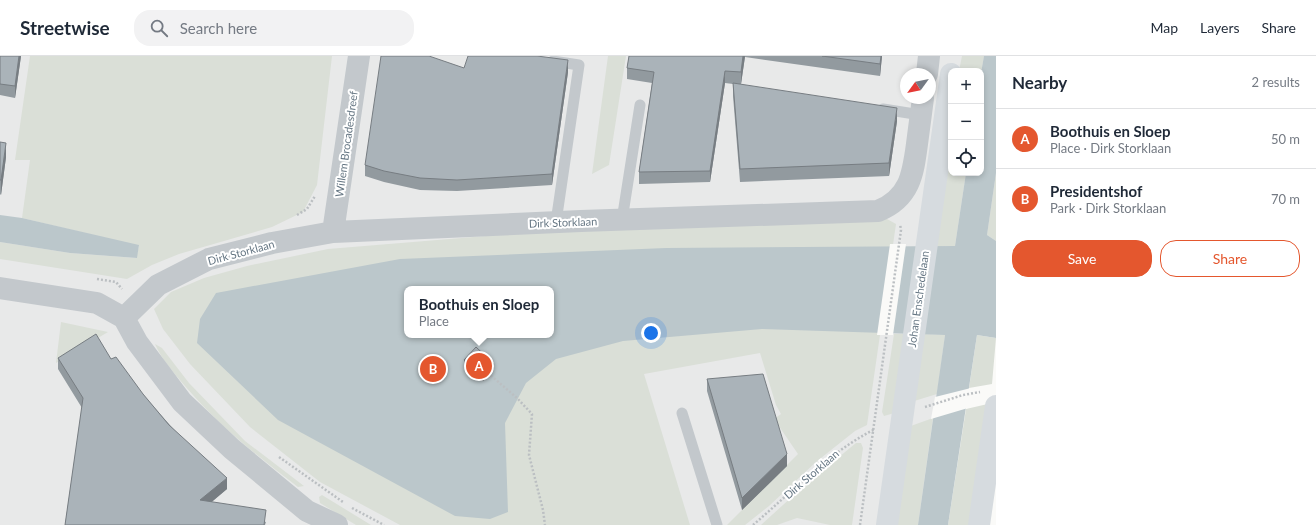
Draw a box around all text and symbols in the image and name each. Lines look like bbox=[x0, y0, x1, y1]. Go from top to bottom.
search box bbox=[134, 10, 414, 46]
text: Streetwise bbox=[20, 16, 110, 39]
icon: search bbox=[148, 17, 170, 39]
text: Search here bbox=[180, 19, 257, 37]
text: Map bbox=[1150, 19, 1178, 36]
text: Layers bbox=[1200, 19, 1240, 36]
text: Share bbox=[1262, 19, 1296, 36]
north arrow bbox=[900, 68, 936, 104]
map controls bbox=[948, 68, 984, 176]
button: + bbox=[948, 68, 984, 104]
text: Nearby bbox=[1012, 72, 1067, 93]
text: 2 results bbox=[1252, 74, 1300, 90]
street label: Willem Brocadesdreef bbox=[332, 90, 360, 198]
button: − bbox=[948, 104, 984, 140]
text: Boothuis en Sloep bbox=[1050, 122, 1171, 140]
text: A bbox=[1020, 131, 1030, 147]
text: 50 m bbox=[1271, 131, 1300, 147]
button: locate bbox=[948, 140, 984, 176]
text: Place · Dirk Storklaan bbox=[1050, 140, 1171, 156]
text: Presidentshof bbox=[1050, 182, 1142, 200]
text: B bbox=[1021, 191, 1029, 207]
text: 70 m bbox=[1271, 191, 1300, 207]
text: Park · Dirk Storklaan bbox=[1050, 200, 1166, 216]
street label: Dirk Storklaan bbox=[529, 214, 597, 230]
street label: Dirk Storklaan bbox=[206, 237, 276, 267]
button: Save bbox=[1012, 240, 1152, 277]
button: Share bbox=[1160, 240, 1300, 277]
street label: Johan Enschedelaan bbox=[905, 250, 931, 348]
popup bbox=[404, 286, 554, 338]
text: Boothuis en Sloep bbox=[419, 295, 539, 313]
text: Place bbox=[419, 313, 449, 329]
your location bbox=[641, 323, 661, 343]
pin: A bbox=[466, 351, 492, 381]
pin: B bbox=[420, 354, 446, 384]
street label: Dirk Storklaan bbox=[781, 447, 841, 501]

